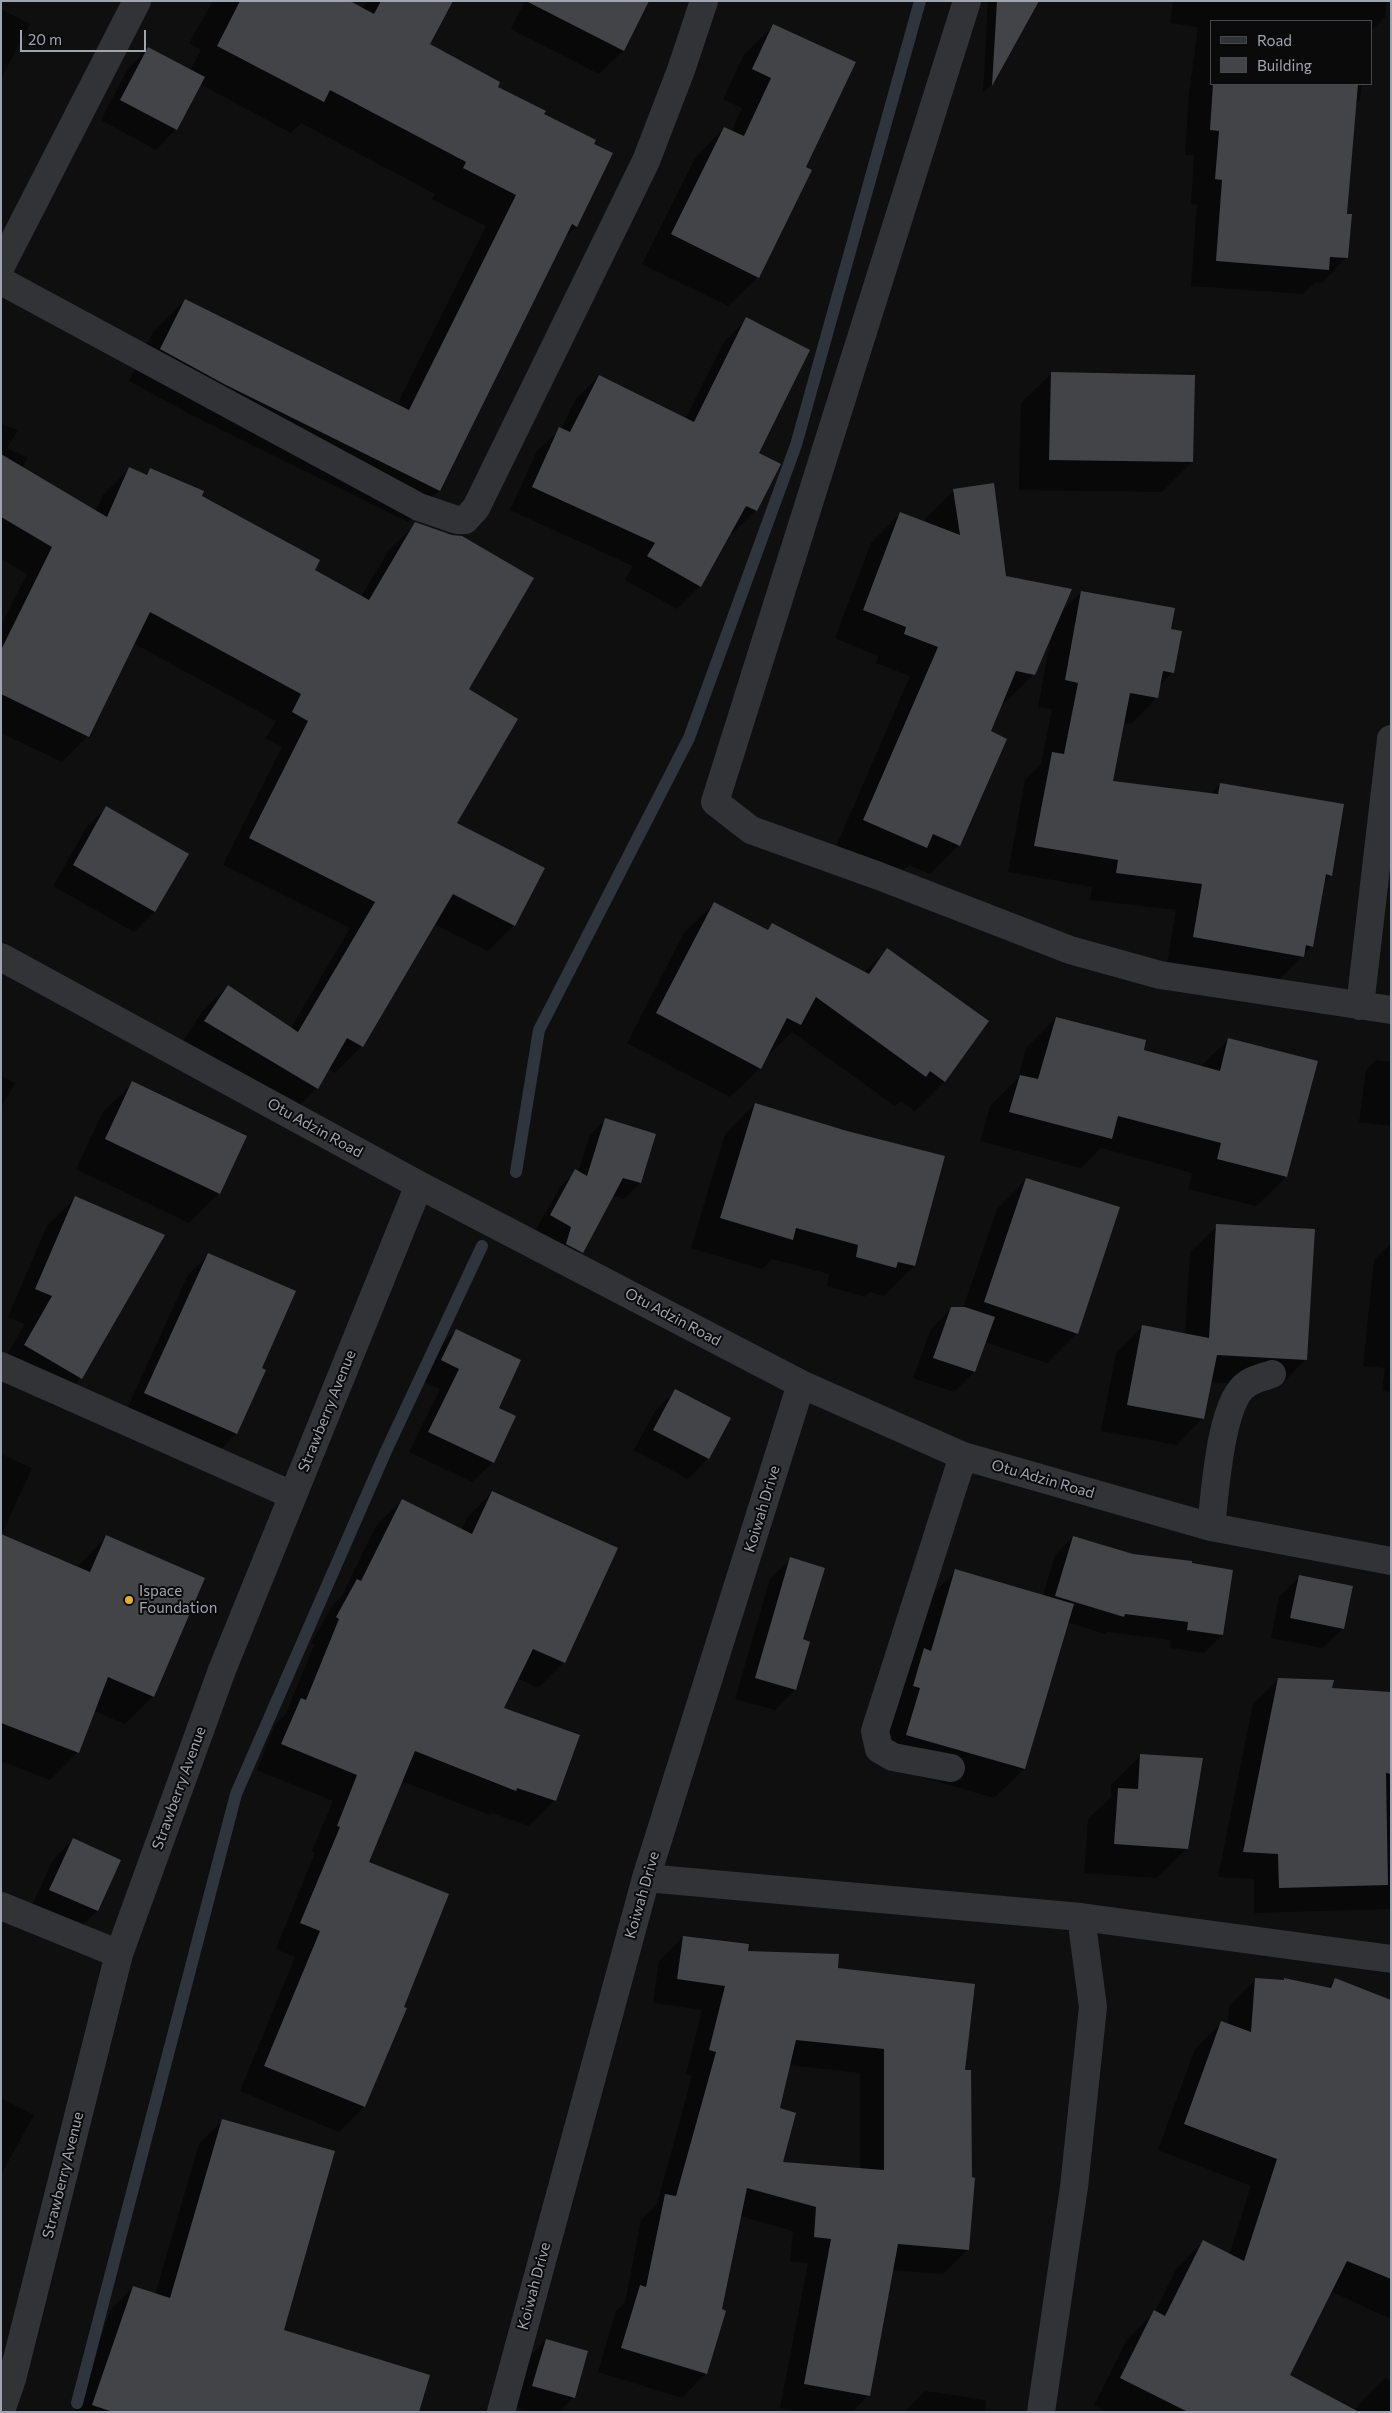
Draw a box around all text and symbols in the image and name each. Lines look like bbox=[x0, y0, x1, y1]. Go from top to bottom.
scale bar bbox=[22, 20, 149, 52]
legend bbox=[1210, 20, 1372, 85]
text: 20 m bbox=[28, 30, 62, 48]
text: Road bbox=[1257, 31, 1292, 49]
text: Building bbox=[1257, 56, 1312, 74]
street label: Otu Adzin Road bbox=[264, 1094, 366, 1162]
street label: Otu Adzin Road bbox=[622, 1284, 724, 1350]
street label: Strawberry Avenue bbox=[294, 1347, 360, 1475]
street label: Otu Adzin Road bbox=[990, 1456, 1096, 1502]
street label: Koiwah Drive bbox=[740, 1463, 784, 1555]
place label: Ispace Foundation bbox=[139, 1582, 217, 1617]
marker: Ispace Foundation bbox=[123, 1594, 135, 1606]
street label: Strawberry Avenue bbox=[148, 1724, 210, 1852]
street label: Koiwah Drive bbox=[621, 1849, 663, 1941]
street label: Strawberry Avenue bbox=[39, 2110, 87, 2240]
street label: Koiwah Drive bbox=[514, 2240, 554, 2332]

